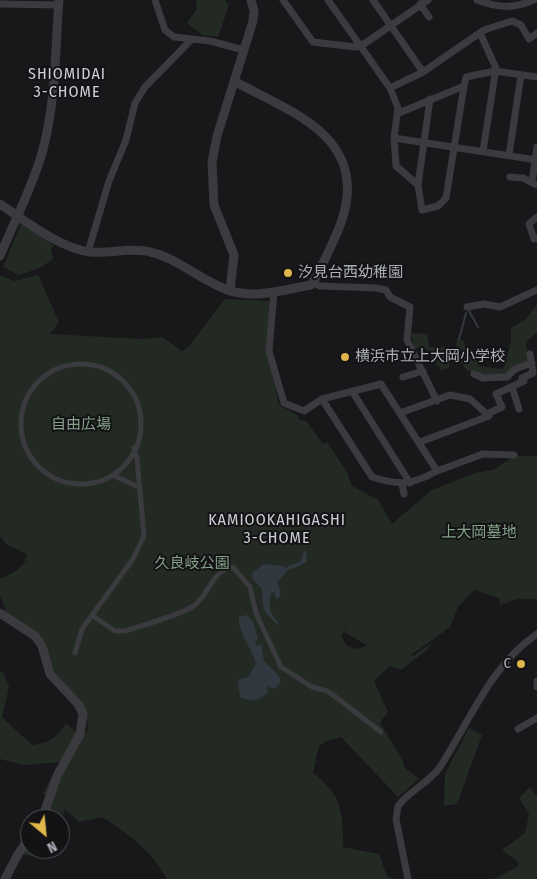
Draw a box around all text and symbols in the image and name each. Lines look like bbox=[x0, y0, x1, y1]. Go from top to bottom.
district label: SHIOMIDAI 3-CHOME bbox=[27, 65, 107, 103]
place label: 汐見台西幼稚園 bbox=[298, 264, 403, 282]
marker: 汐見台西幼稚園 bbox=[282, 267, 294, 279]
place label: 横浜市立上大岡小学校 bbox=[355, 348, 505, 366]
marker: 横浜市立上大岡小学校 bbox=[339, 351, 351, 363]
park label: 自由広場 bbox=[51, 416, 111, 434]
district label: KAMIOOKAHIGASHI 3-CHOME bbox=[206, 511, 348, 549]
park label: 上大岡墓地 bbox=[442, 524, 516, 542]
park label: 久良岐公園 bbox=[155, 555, 229, 573]
place label: C bbox=[503, 655, 511, 673]
marker: C bbox=[515, 658, 527, 670]
north arrow bbox=[20, 809, 70, 859]
text: N bbox=[44, 837, 60, 856]

